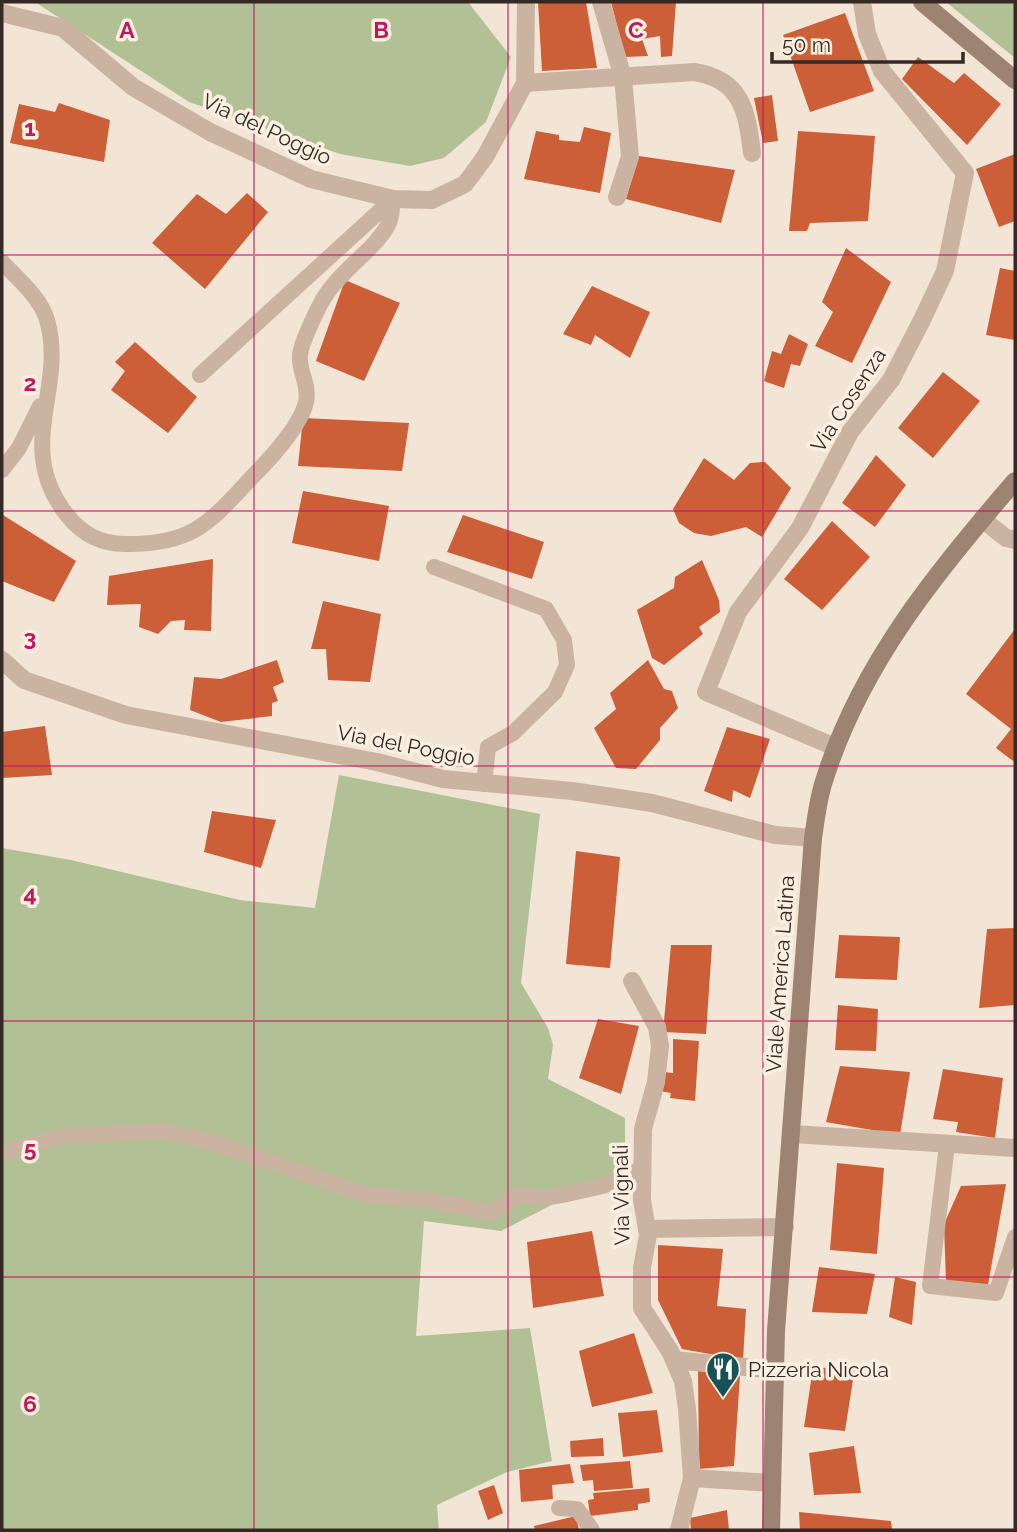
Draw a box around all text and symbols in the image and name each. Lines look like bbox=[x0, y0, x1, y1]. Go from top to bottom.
text: A bbox=[119, 16, 135, 43]
text: B bbox=[373, 16, 389, 43]
text: C bbox=[628, 16, 644, 43]
scale bar bbox=[772, 21, 963, 65]
text: 50 m bbox=[782, 32, 831, 57]
street label: Via del Poggio bbox=[198, 88, 336, 170]
text: 1 bbox=[24, 114, 36, 141]
street label: Via Cosenza bbox=[805, 343, 891, 457]
text: 2 bbox=[24, 369, 36, 396]
text: 3 bbox=[24, 624, 36, 651]
street label: Via del Poggio bbox=[335, 719, 477, 771]
street label: Viale America Latina bbox=[761, 874, 799, 1074]
text: 4 bbox=[23, 880, 37, 907]
text: 5 bbox=[24, 1135, 37, 1162]
street label: Via Vignali bbox=[608, 1144, 634, 1246]
restaurant icon: Pizzeria Nicola bbox=[704, 1350, 742, 1399]
place label: Pizzeria Nicola bbox=[748, 1357, 889, 1382]
text: 6 bbox=[23, 1390, 37, 1417]

